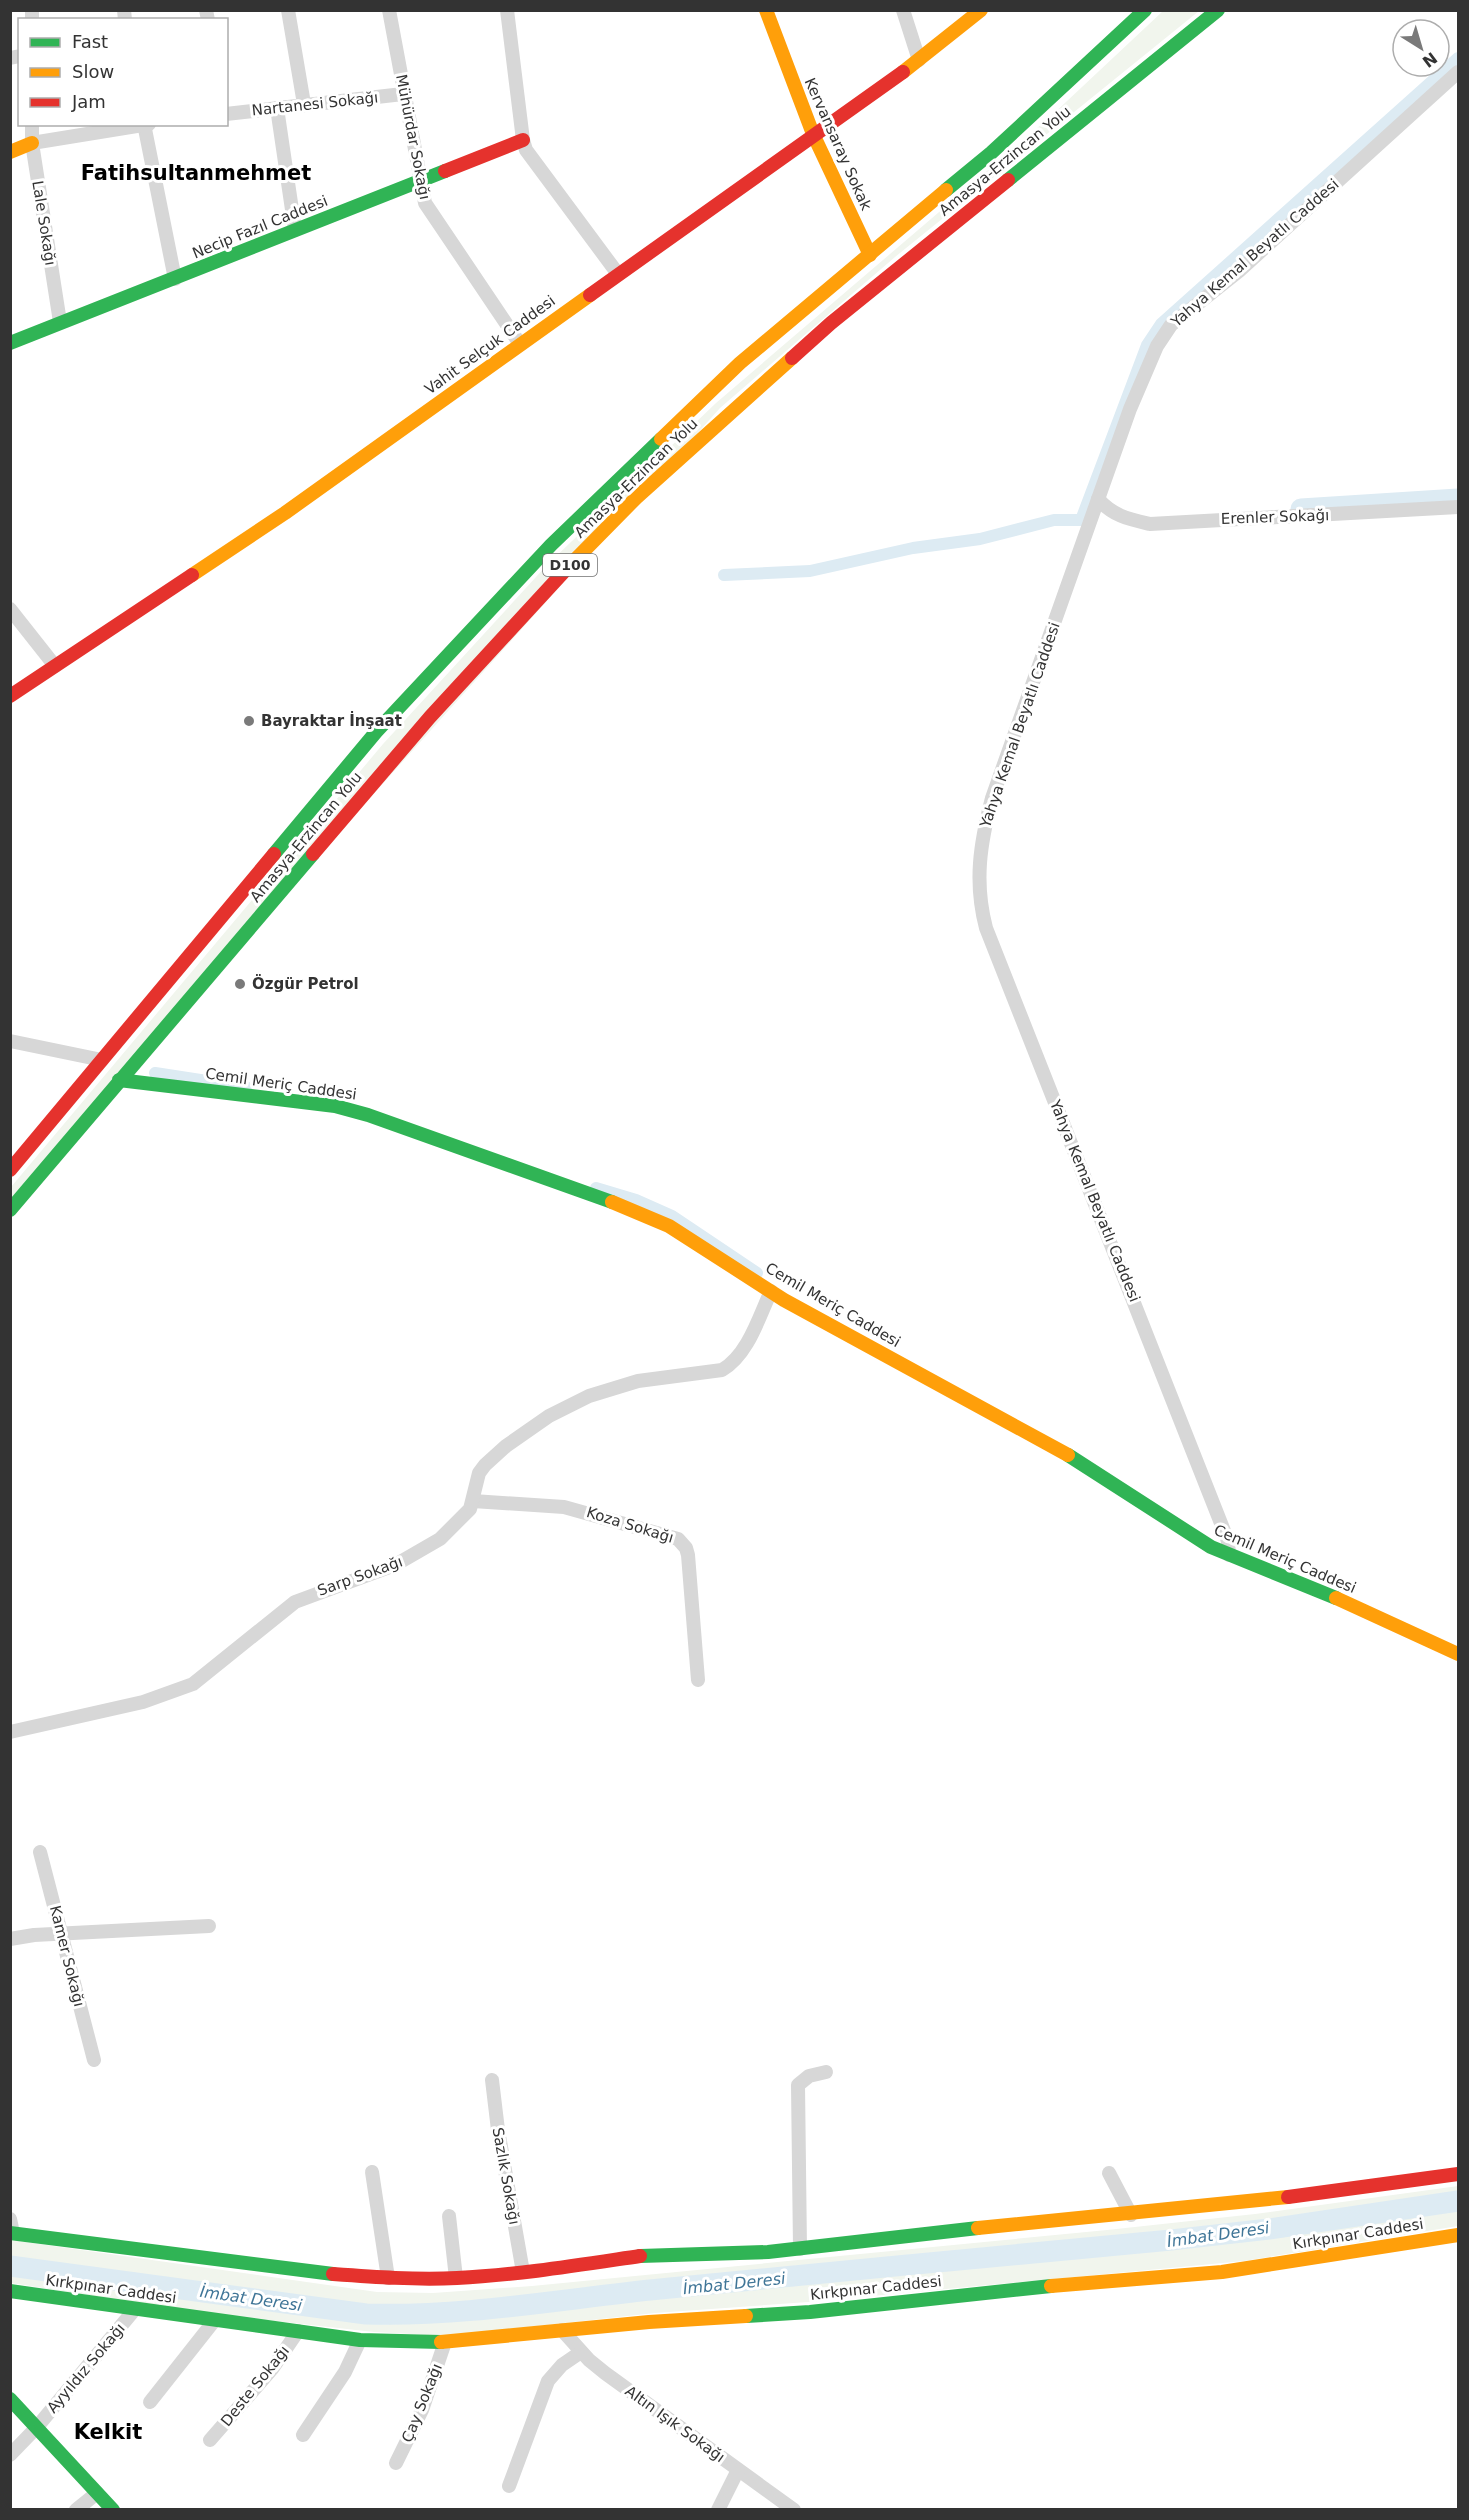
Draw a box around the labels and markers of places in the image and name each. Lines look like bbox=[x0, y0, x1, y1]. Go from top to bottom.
place label: Bayraktar İnşaat bbox=[261, 711, 402, 730]
marker: Bayraktar İnşaat bbox=[242, 714, 256, 728]
place label: Özgür Petrol bbox=[252, 974, 359, 993]
marker: Özgür Petrol bbox=[233, 977, 247, 991]

